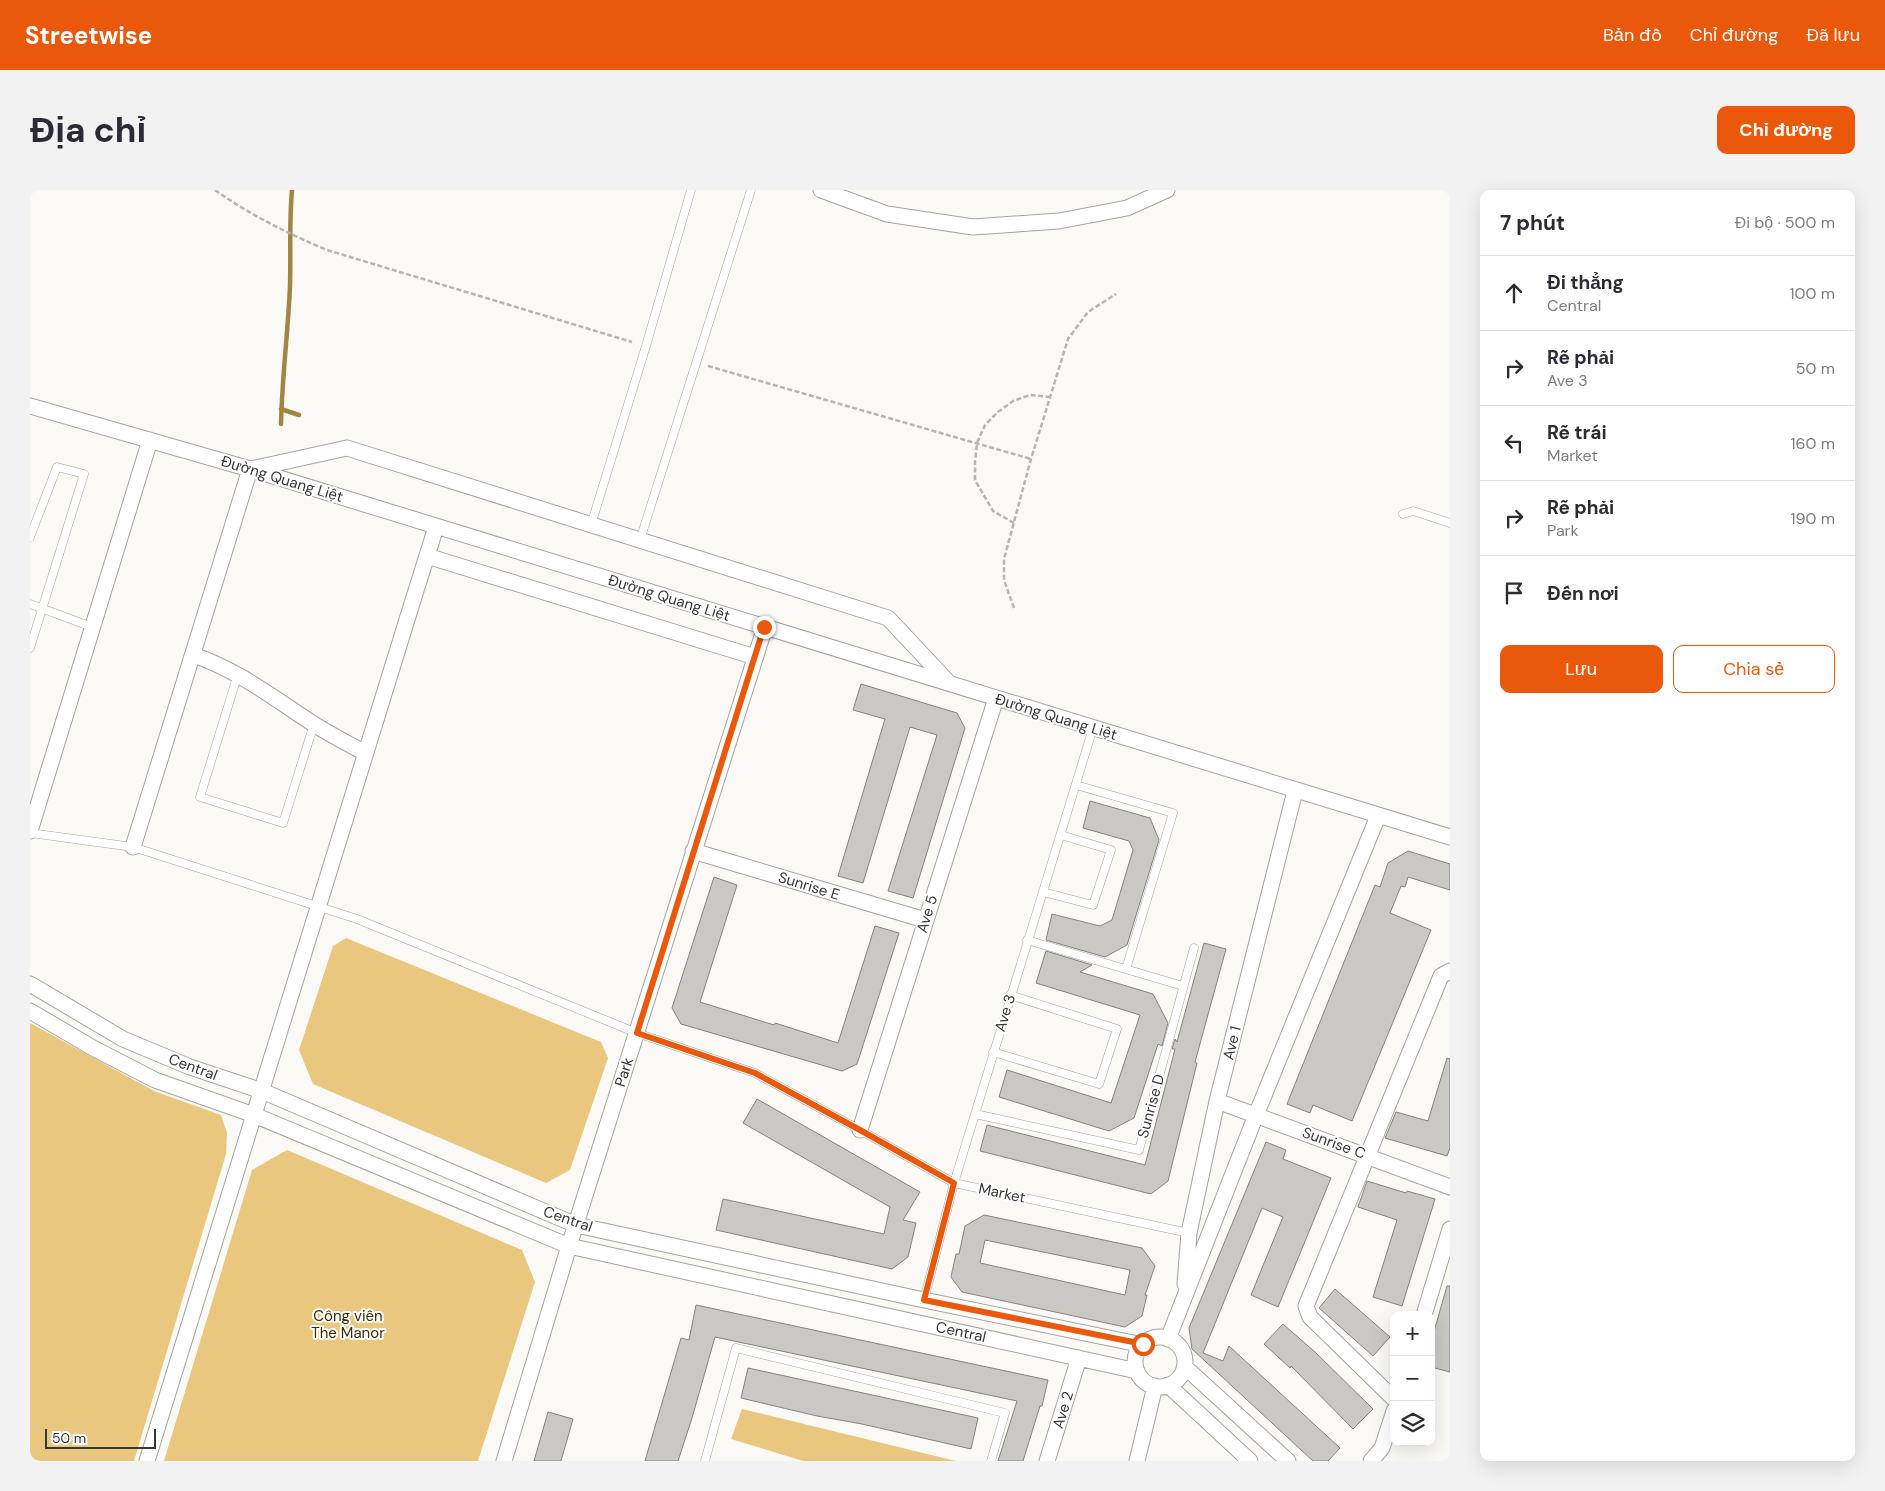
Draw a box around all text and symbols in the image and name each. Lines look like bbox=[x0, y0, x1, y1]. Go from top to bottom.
text: Streetwise bbox=[25, 20, 152, 51]
text: Bản đồ bbox=[1603, 23, 1662, 47]
text: Chỉ đường bbox=[1690, 23, 1778, 47]
text: Đã lưu bbox=[1806, 23, 1860, 47]
button: Chỉ đường bbox=[1717, 106, 1855, 154]
text: Địa chỉ bbox=[30, 107, 146, 153]
text: 7 phút bbox=[1500, 209, 1565, 237]
text: Đi bộ · 500 m bbox=[1735, 212, 1835, 233]
text: Đi thẳng bbox=[1547, 270, 1624, 295]
icon: ahead bbox=[1500, 279, 1528, 307]
text: 100 m bbox=[1790, 283, 1835, 304]
text: Central bbox=[1547, 295, 1601, 316]
text: Rẽ phải bbox=[1547, 345, 1614, 370]
icon: right bbox=[1500, 354, 1528, 382]
text: 50 m bbox=[1796, 358, 1835, 379]
text: Ave 3 bbox=[1547, 370, 1588, 391]
text: Rẽ trái bbox=[1547, 420, 1607, 445]
icon: left bbox=[1500, 429, 1528, 457]
text: 160 m bbox=[1791, 433, 1835, 454]
text: Market bbox=[1547, 445, 1598, 466]
street label: Đường Quang Liệt bbox=[219, 451, 346, 507]
text: Rẽ phải bbox=[1547, 495, 1614, 520]
icon: right bbox=[1500, 504, 1528, 532]
text: 190 m bbox=[1791, 508, 1835, 529]
text: Park bbox=[1547, 520, 1579, 541]
street label: Đường Quang Liệt bbox=[606, 570, 733, 626]
icon: arrive bbox=[1500, 579, 1528, 607]
text: Đến nơi bbox=[1547, 581, 1619, 606]
route end bbox=[753, 616, 776, 639]
button: Lưu bbox=[1500, 645, 1663, 693]
button: Chia sẻ bbox=[1673, 645, 1835, 693]
street label: Đường Quang Liệt bbox=[993, 689, 1120, 745]
street label: Sunrise E bbox=[776, 867, 842, 905]
street label: Ave 5 bbox=[912, 893, 942, 935]
street label: Ave 3 bbox=[990, 992, 1020, 1034]
street label: Ave 1 bbox=[1218, 1024, 1246, 1062]
street label: Central bbox=[166, 1049, 220, 1085]
street label: Park bbox=[610, 1054, 638, 1089]
street label: Sunrise D bbox=[1133, 1072, 1169, 1140]
street label: Sunrise C bbox=[1300, 1122, 1369, 1164]
street label: Market bbox=[977, 1178, 1027, 1208]
street label: Central bbox=[541, 1201, 595, 1237]
park label: Công viên The Manor bbox=[311, 1306, 385, 1343]
map controls bbox=[1390, 1311, 1435, 1446]
button: + bbox=[1390, 1311, 1435, 1356]
street label: Central bbox=[934, 1317, 988, 1347]
route start bbox=[1132, 1333, 1155, 1356]
button: − bbox=[1390, 1356, 1435, 1401]
street label: Ave 2 bbox=[1048, 1389, 1078, 1431]
button: layers bbox=[1390, 1401, 1435, 1446]
scale bar bbox=[45, 1426, 156, 1449]
text: 50 m bbox=[52, 1429, 86, 1447]

